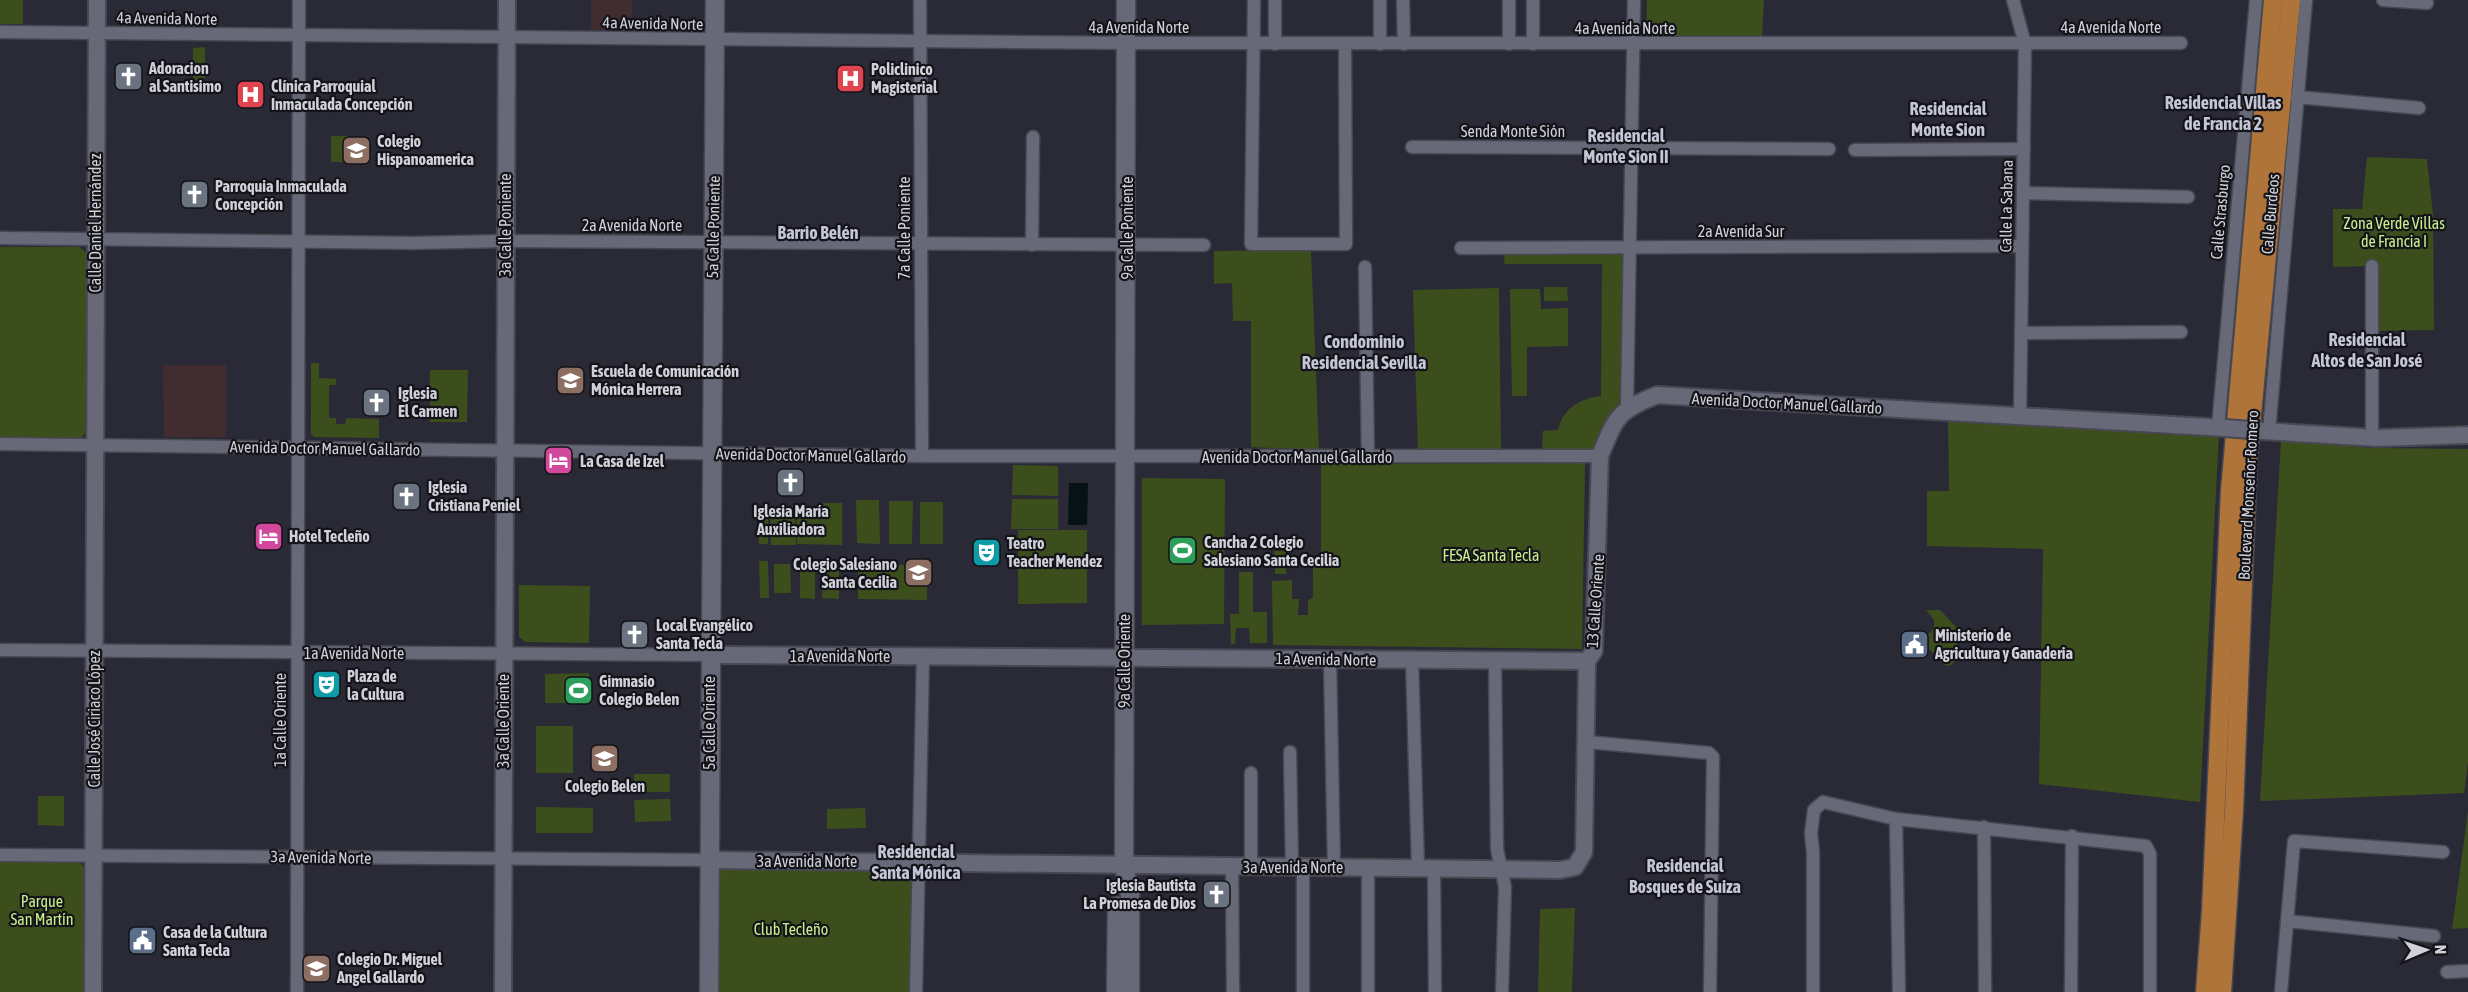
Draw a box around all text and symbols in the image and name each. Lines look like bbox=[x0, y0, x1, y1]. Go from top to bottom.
street label: 4a Avenida Norte bbox=[117, 8, 217, 28]
street label: 4a Avenida Norte bbox=[603, 13, 703, 33]
street label: 4a Avenida Norte bbox=[1089, 18, 1189, 36]
street label: 4a Avenida Norte bbox=[2061, 18, 2161, 36]
street label: 4a Avenida Norte bbox=[1575, 19, 1675, 37]
place label: Adoracion al Santisimo bbox=[148, 59, 222, 95]
place label: Policlinico Magisterial bbox=[871, 60, 938, 96]
church icon: Adoracion al Santisimo bbox=[112, 61, 144, 93]
hospital icon: Policlinico Magisterial bbox=[834, 62, 866, 94]
place label: Clínica Parroquial Inmaculada Concepción bbox=[271, 77, 413, 113]
hospital icon: Clínica Parroquial Inmaculada Concepción bbox=[234, 79, 266, 111]
district label: Residencial Villas de Francia 2 bbox=[2165, 92, 2282, 134]
district label: Residencial Monte Sion bbox=[1909, 98, 1987, 140]
street label: Senda Monte Sión bbox=[1461, 122, 1565, 140]
district label: Residencial Monte Sion II bbox=[1583, 125, 1669, 167]
place label: Colegio Hispanoamerica bbox=[377, 132, 474, 168]
school or university icon: Colegio Hispanoamerica bbox=[340, 134, 372, 166]
street label: Calle Daniel Hernández bbox=[86, 153, 104, 292]
street label: Calle La Sabana bbox=[1996, 160, 2016, 252]
street label: Calle Strasburgo bbox=[2207, 164, 2234, 260]
street label: Calle Burdeos bbox=[2258, 173, 2282, 255]
street label: 3a Calle Poniente bbox=[496, 174, 514, 276]
street label: 5a Calle Poniente bbox=[703, 175, 723, 279]
place label: Parroquia Inmaculada Concepción bbox=[215, 177, 347, 213]
street label: 7a Calle Poniente bbox=[895, 177, 913, 279]
street label: 9a Calle Poniente bbox=[1118, 177, 1136, 279]
church icon: Parroquia Inmaculada Concepción bbox=[178, 179, 210, 211]
park label: Zona Verde Villas de Francia I bbox=[2343, 214, 2445, 250]
street label: 2a Avenida Norte bbox=[582, 216, 682, 234]
district label: Barrio Belén bbox=[778, 222, 859, 243]
street label: 2a Avenida Sur bbox=[1698, 222, 1785, 240]
district label: Residencial Altos de San José bbox=[2311, 329, 2422, 371]
district label: Condominio Residencial Sevilla bbox=[1302, 331, 1426, 373]
place label: Escuela de Comunicación Mónica Herrera bbox=[591, 362, 739, 398]
school or university icon: Escuela de Comunicación Mónica Herrera bbox=[554, 364, 586, 396]
place label: Iglesia El Carmen bbox=[398, 384, 457, 420]
church icon: Iglesia El Carmen bbox=[361, 386, 393, 418]
street label: Avenida Doctor Manuel Gallardo bbox=[1691, 389, 1883, 417]
street label: Boulevard Monseñor Romero bbox=[2235, 410, 2261, 580]
street label: Avenida Doctor Manuel Gallardo bbox=[230, 437, 420, 459]
street label: Avenida Doctor Manuel Gallardo bbox=[716, 444, 906, 466]
hotel icon: La Casa de Izel bbox=[543, 445, 575, 477]
street label: Avenida Doctor Manuel Gallardo bbox=[1202, 448, 1392, 466]
place label: La Casa de Izel bbox=[580, 452, 665, 470]
church icon: Iglesia María Auxiliadora bbox=[775, 467, 807, 499]
place label: Iglesia Cristiana Peniel bbox=[428, 478, 521, 514]
church icon: Iglesia Cristiana Peniel bbox=[391, 480, 423, 512]
place label: Iglesia María Auxiliadora bbox=[753, 502, 829, 538]
hotel icon: Hotel Tecleño bbox=[252, 520, 284, 552]
place label: Hotel Tecleño bbox=[289, 527, 370, 545]
place label: Cancha 2 Colegio Salesiano Santa Cecilia bbox=[1204, 533, 1339, 569]
place label: Teatro Teacher Mendez bbox=[1007, 534, 1102, 570]
sports icon: Cancha 2 Colegio Salesiano Santa Cecilia bbox=[1167, 535, 1199, 567]
theatre icon: Teatro Teacher Mendez bbox=[970, 536, 1002, 568]
park label: FESA Santa Tecla bbox=[1442, 546, 1540, 564]
street label: 13 Calle Oriente bbox=[1583, 553, 1607, 649]
place label: Colegio Salesiano Santa Cecilia bbox=[793, 555, 897, 591]
school or university icon: Colegio Salesiano Santa Cecilia bbox=[902, 557, 934, 589]
street label: 9a Calle Oriente bbox=[1115, 614, 1133, 708]
place label: Local Evangélico Santa Tecla bbox=[656, 616, 754, 652]
church icon: Local Evangélico Santa Tecla bbox=[619, 618, 651, 650]
place label: Ministerio de Agricultura y Ganaderia bbox=[1934, 626, 2073, 662]
public building icon: Ministerio de Agricultura y Ganaderia bbox=[1898, 628, 1930, 660]
street label: 1a Avenida Norte bbox=[304, 644, 404, 662]
street label: 1a Avenida Norte bbox=[790, 647, 890, 665]
street label: 1a Avenida Norte bbox=[1276, 649, 1376, 669]
street label: Calle José Ciriaco López bbox=[85, 650, 104, 787]
place label: Plaza de la Cultura bbox=[347, 667, 404, 703]
theatre icon: Plaza de la Cultura bbox=[310, 669, 342, 701]
place label: Gimnasio Colegio Belen bbox=[599, 672, 680, 708]
street label: 1a Calle Oriente bbox=[271, 673, 289, 767]
street label: 3a Calle Oriente bbox=[494, 674, 512, 768]
sports icon: Gimnasio Colegio Belen bbox=[562, 674, 594, 706]
street label: 5a Calle Oriente bbox=[700, 676, 718, 770]
school or university icon: Colegio Belen bbox=[589, 742, 621, 774]
place label: Colegio Belen bbox=[565, 777, 645, 795]
district label: Residencial Santa Mónica bbox=[871, 841, 961, 883]
street label: 3a Avenida Norte bbox=[271, 847, 371, 867]
street label: 3a Avenida Norte bbox=[757, 852, 857, 870]
district label: Residencial Bosques de Suiza bbox=[1629, 855, 1741, 897]
street label: 3a Avenida Norte bbox=[1243, 858, 1343, 876]
place label: Iglesia Bautista La Promesa de Dios bbox=[1083, 876, 1196, 912]
church icon: Iglesia Bautista La Promesa de Dios bbox=[1201, 878, 1233, 910]
park label: Parque San Martín bbox=[11, 892, 73, 928]
park label: Club Tecleño bbox=[754, 920, 828, 938]
north arrow bbox=[2396, 920, 2456, 980]
place label: Casa de la Cultura Santa Tecla bbox=[163, 923, 267, 959]
public building icon: Casa de la Cultura Santa Tecla bbox=[126, 925, 158, 957]
text: N bbox=[2432, 944, 2450, 955]
place label: Colegio Dr. Miguel Angel Gallardo bbox=[336, 950, 443, 986]
school or university icon: Colegio Dr. Miguel Angel Gallardo bbox=[300, 952, 332, 984]

